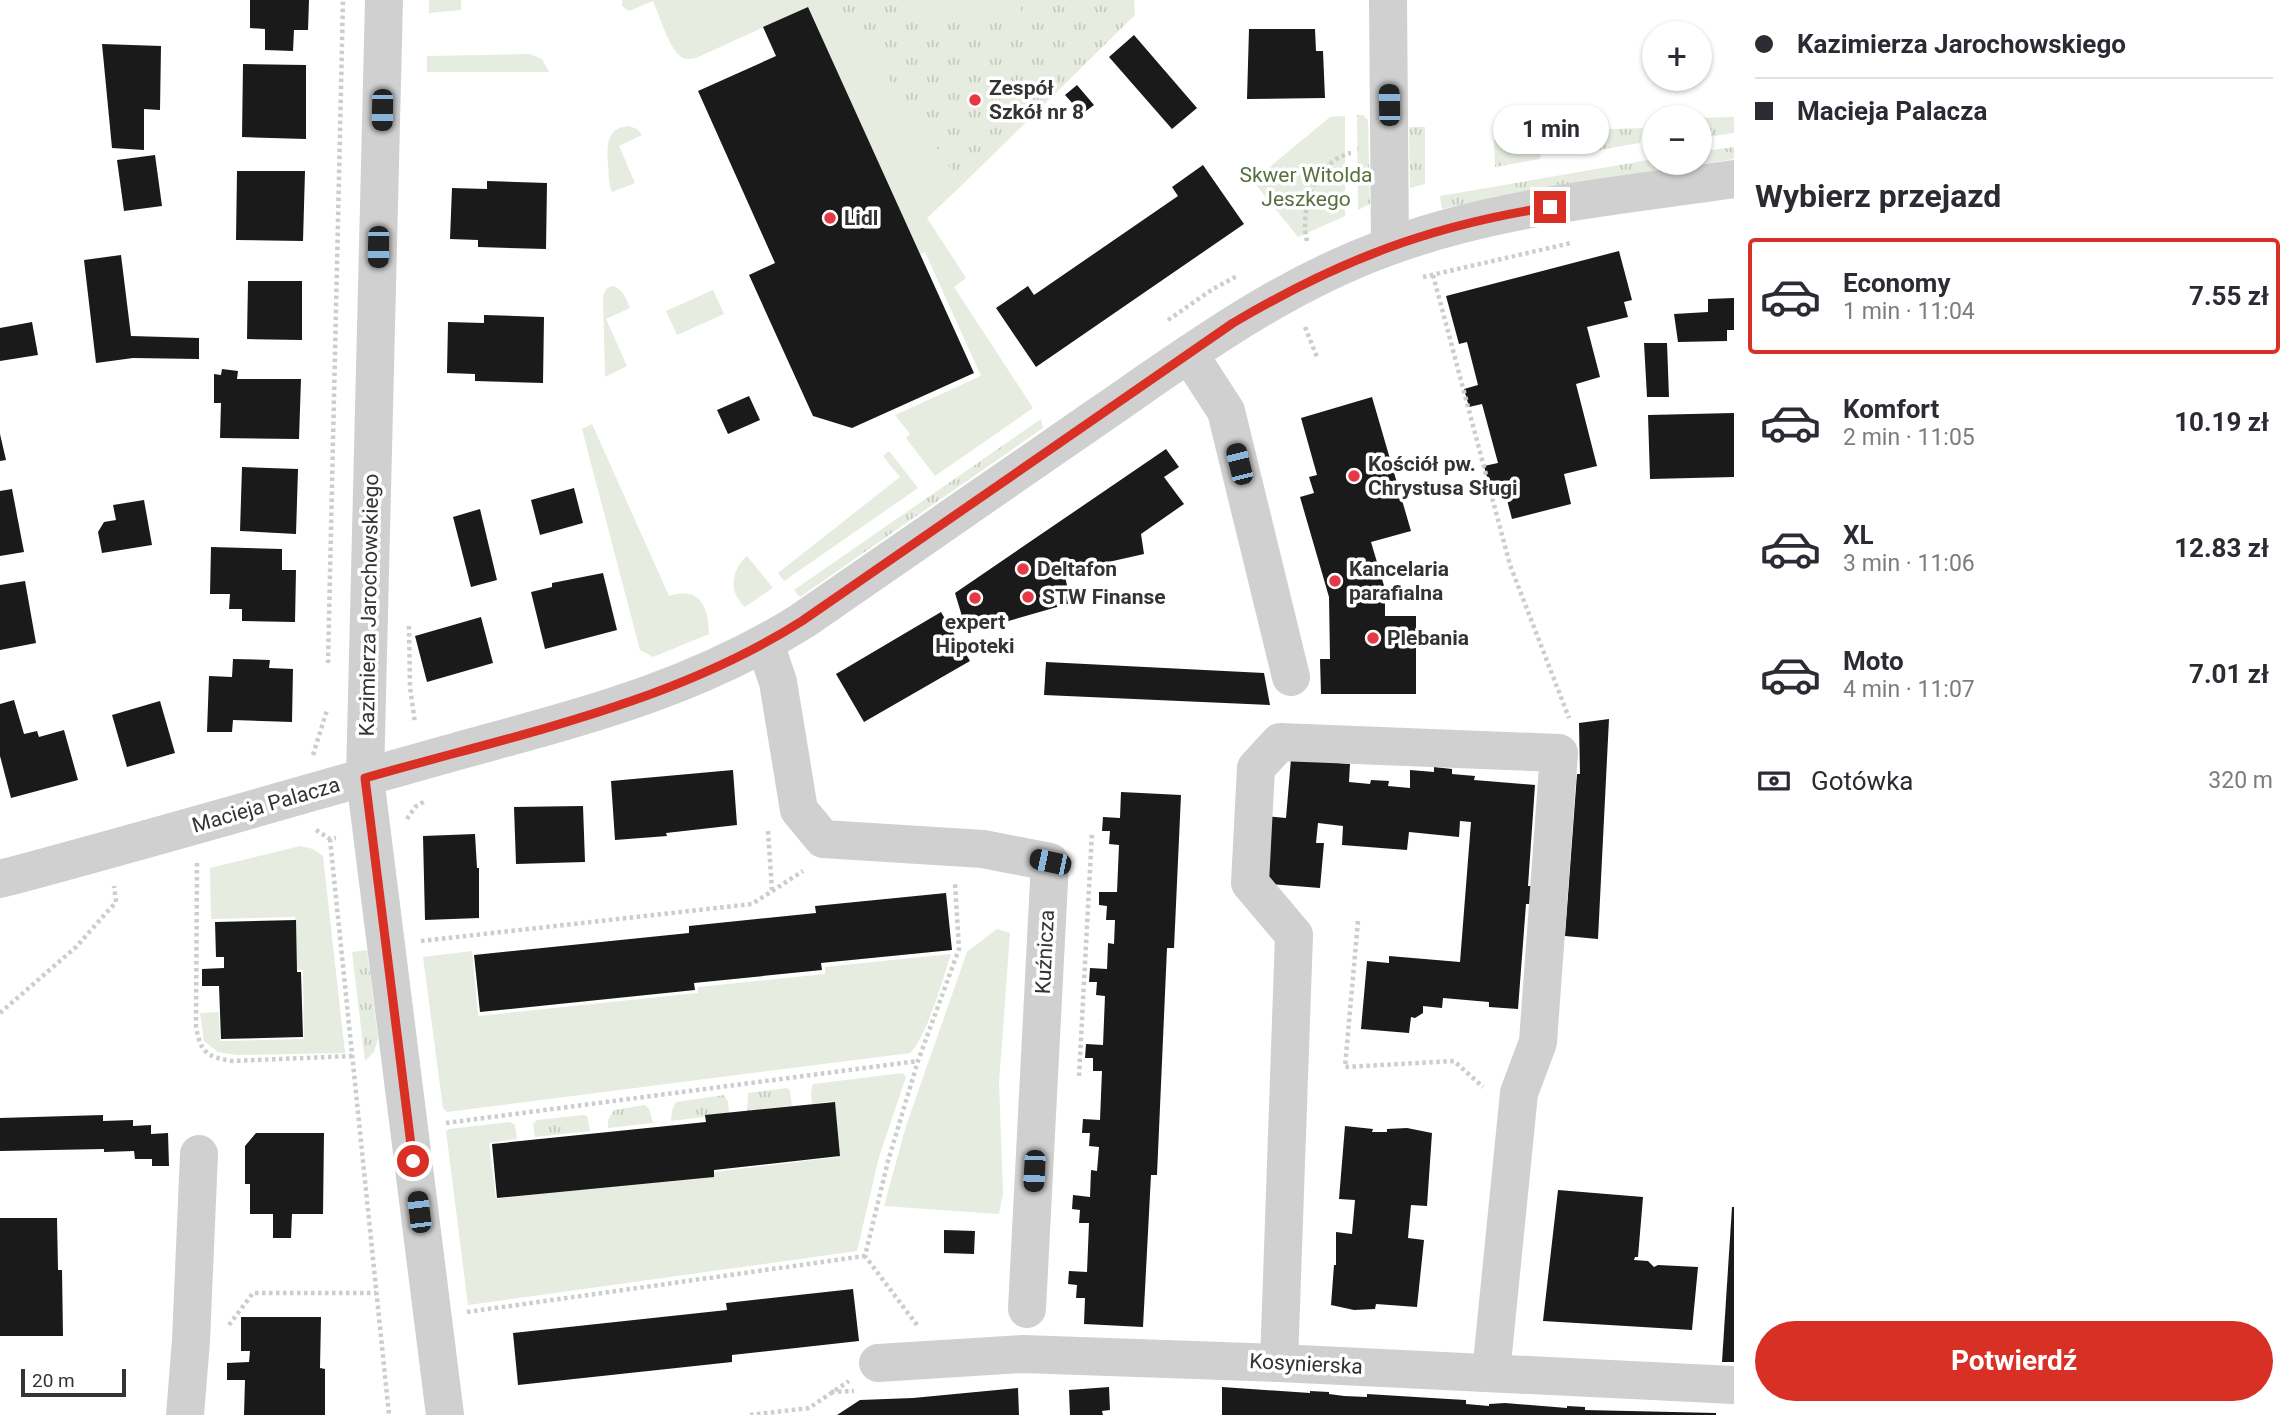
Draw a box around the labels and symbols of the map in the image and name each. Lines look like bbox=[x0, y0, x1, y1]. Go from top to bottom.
place label: Zespół Szkół nr 8 bbox=[989, 76, 1084, 124]
car bbox=[1379, 84, 1400, 126]
car bbox=[372, 89, 393, 131]
marker: Zespół Szkół nr 8 bbox=[967, 92, 983, 108]
callout: 1 min bbox=[1492, 106, 1608, 154]
park label: Skwer Witolda Jeszkego bbox=[1239, 163, 1373, 211]
route end bbox=[1534, 191, 1566, 223]
place label: Lidl bbox=[844, 206, 878, 230]
marker: Lidl bbox=[822, 210, 838, 226]
car bbox=[368, 226, 389, 268]
car bbox=[1224, 441, 1255, 487]
place label: Kościół pw. Chrystusa Sługi bbox=[1368, 452, 1518, 500]
marker: Kościół pw. Chrystusa Sługi bbox=[1346, 468, 1362, 484]
street label: Kazimierza Jarochowskiego bbox=[355, 473, 383, 737]
place label: Deltafon bbox=[1037, 557, 1117, 581]
place label: Kancelaria parafialna bbox=[1349, 557, 1449, 605]
marker: Deltafon bbox=[1015, 561, 1031, 577]
marker: Kancelaria parafialna bbox=[1327, 573, 1343, 589]
place label: STW Finanse bbox=[1042, 585, 1166, 609]
marker: STW Finanse bbox=[1020, 589, 1036, 605]
marker: expert Hipoteki bbox=[967, 590, 983, 606]
place label: expert Hipoteki bbox=[935, 610, 1015, 658]
place label: Plebania bbox=[1387, 626, 1469, 650]
marker: Plebania bbox=[1365, 630, 1381, 646]
street label: Macieja Palacza bbox=[189, 772, 343, 838]
car bbox=[1028, 847, 1073, 877]
street label: Kuźnicza bbox=[1031, 909, 1059, 995]
route start bbox=[397, 1145, 429, 1177]
car bbox=[1023, 1149, 1046, 1193]
car bbox=[407, 1190, 432, 1234]
street label: Kosynierska bbox=[1249, 1349, 1363, 1379]
scale bar bbox=[21, 1366, 126, 1398]

